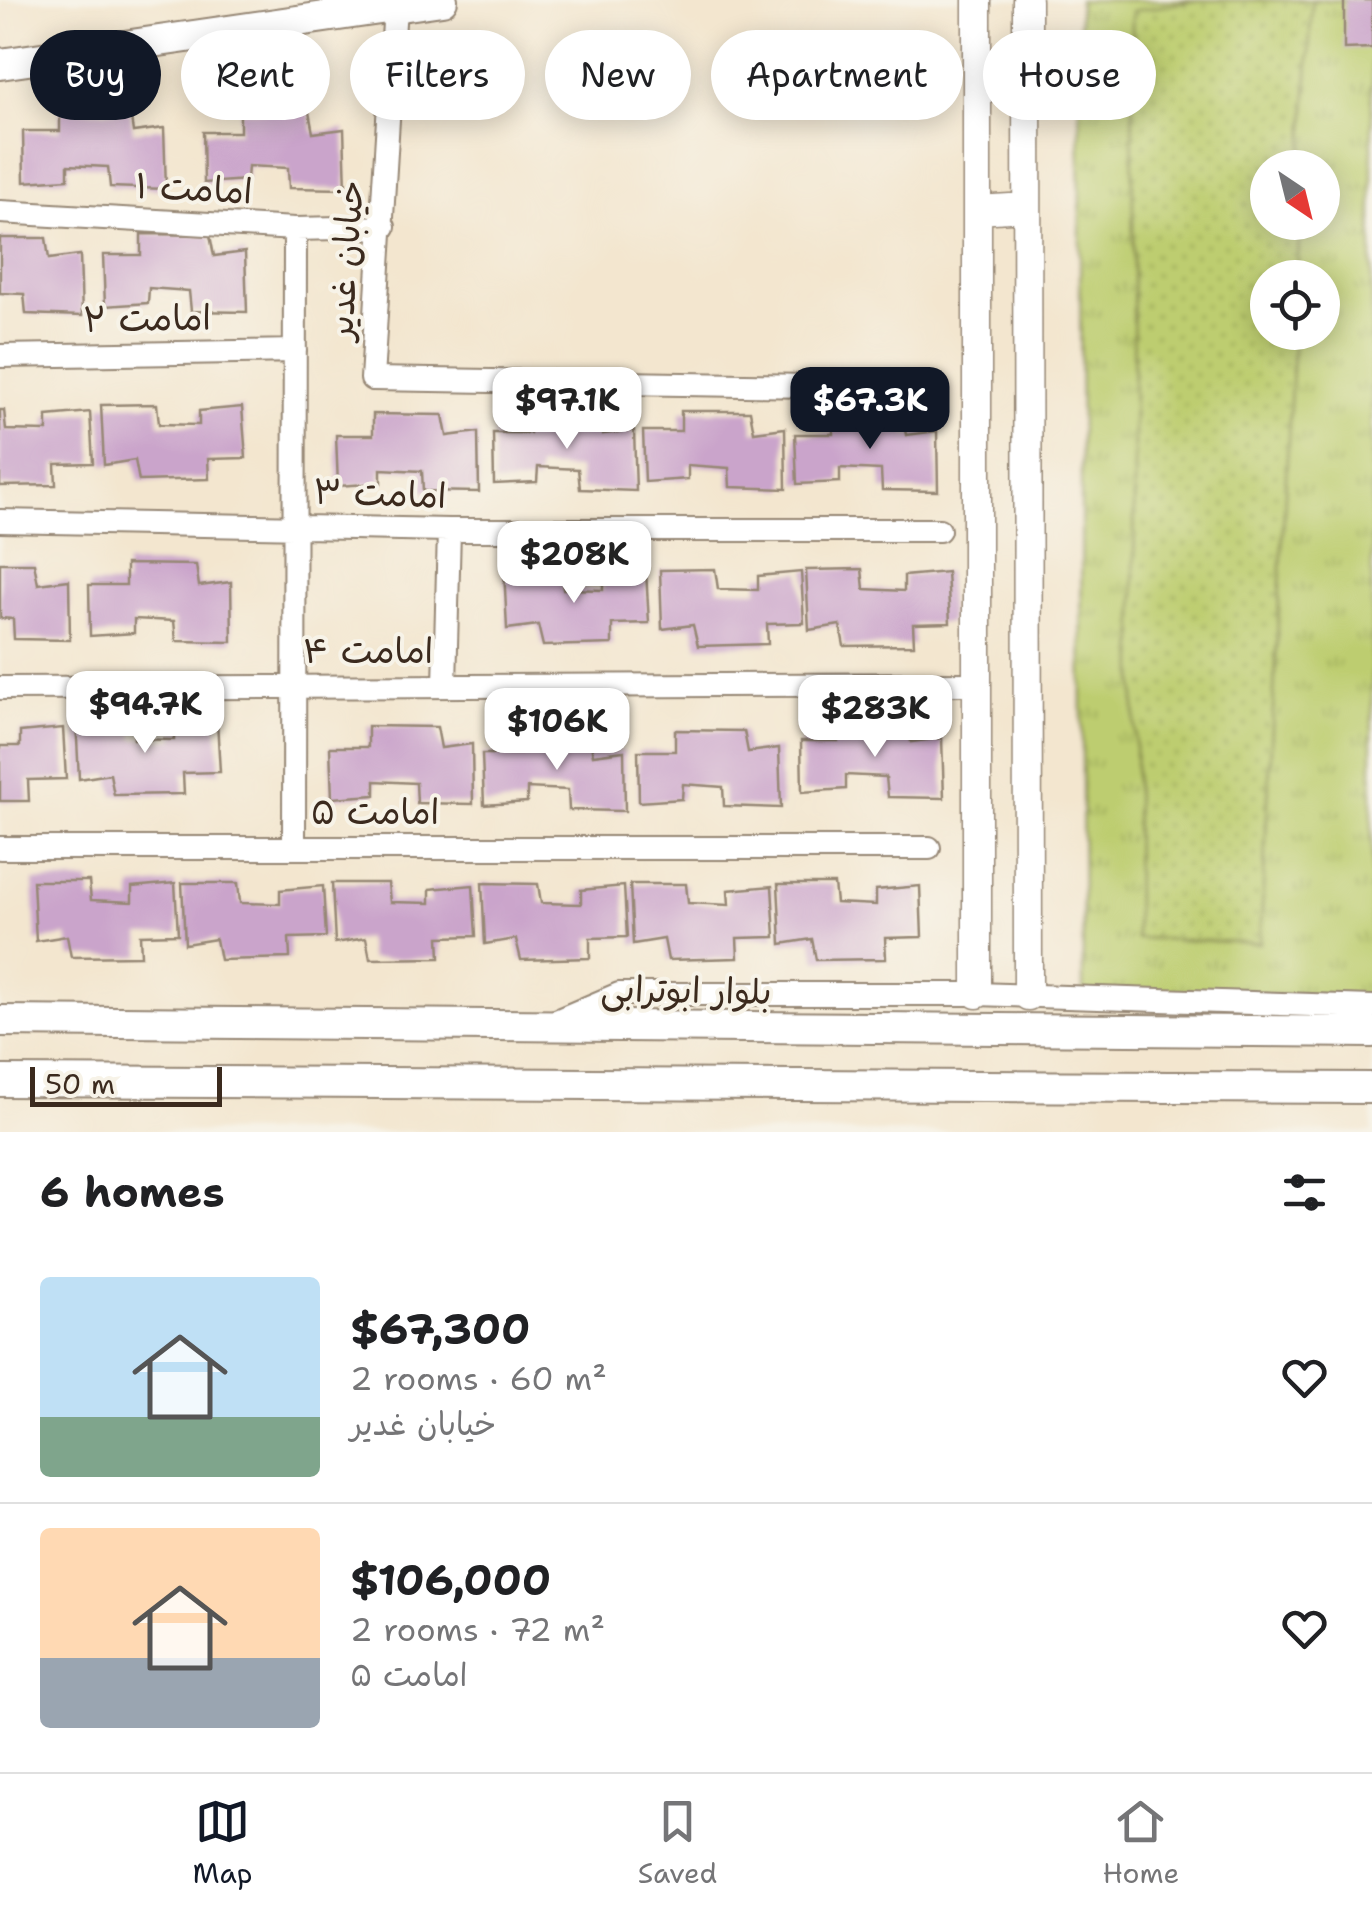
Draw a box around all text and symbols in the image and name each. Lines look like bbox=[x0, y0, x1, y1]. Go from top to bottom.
chip: Buy bbox=[30, 30, 161, 120]
chip: Rent bbox=[181, 30, 330, 120]
chip: Filters bbox=[350, 30, 525, 120]
chip: New bbox=[545, 30, 691, 120]
chip: Apartment bbox=[711, 30, 963, 120]
chip: House bbox=[983, 30, 1156, 120]
north arrow bbox=[1250, 150, 1340, 240]
map controls bbox=[1250, 150, 1340, 350]
street label: امامت ۱ bbox=[134, 161, 254, 215]
street label: خیابان غدیر bbox=[316, 179, 374, 344]
button: locate bbox=[1250, 260, 1340, 350]
street label: امامت ۲ bbox=[83, 293, 211, 343]
pin: $97.1K bbox=[486, 367, 648, 452]
pin: $67.3K bbox=[789, 367, 951, 452]
text: $97.1K bbox=[515, 378, 619, 421]
text: $67.3K bbox=[812, 378, 928, 421]
street label: امامت ۳ bbox=[313, 467, 447, 519]
pin: $208K bbox=[504, 521, 644, 606]
text: $208K bbox=[519, 532, 629, 575]
street label: امامت ۴ bbox=[303, 627, 433, 674]
pin: $94.7K bbox=[64, 671, 226, 756]
pin: $283K bbox=[805, 675, 945, 760]
text: $94.7K bbox=[88, 682, 202, 725]
text: $283K bbox=[820, 686, 930, 729]
pin: $106K bbox=[487, 688, 627, 773]
text: $106K bbox=[507, 699, 607, 742]
street label: امامت ۵ bbox=[311, 788, 439, 835]
street label: بلوار ابوترابی bbox=[600, 965, 772, 1015]
scale bar bbox=[30, 1062, 222, 1106]
text: 50 m bbox=[45, 1065, 115, 1103]
text: 6 homes bbox=[40, 1164, 225, 1220]
icon: filters bbox=[1277, 1165, 1332, 1220]
text: $67,300 bbox=[350, 1301, 531, 1357]
icon: home bbox=[120, 1317, 240, 1437]
icon: heart bbox=[1277, 1350, 1332, 1405]
text: 2 rooms · 60 m² bbox=[350, 1357, 607, 1400]
text: خیابان غدیر bbox=[350, 1402, 496, 1445]
text: $106,000 bbox=[350, 1552, 551, 1608]
icon: home bbox=[120, 1568, 240, 1688]
icon: heart bbox=[1277, 1601, 1332, 1656]
text: 2 rooms · 72 m² bbox=[350, 1608, 605, 1651]
text: امامت ۵ bbox=[350, 1653, 468, 1696]
tab: Map bbox=[193, 1794, 253, 1892]
tab: Saved bbox=[638, 1794, 717, 1892]
tab: Home bbox=[1102, 1794, 1179, 1892]

